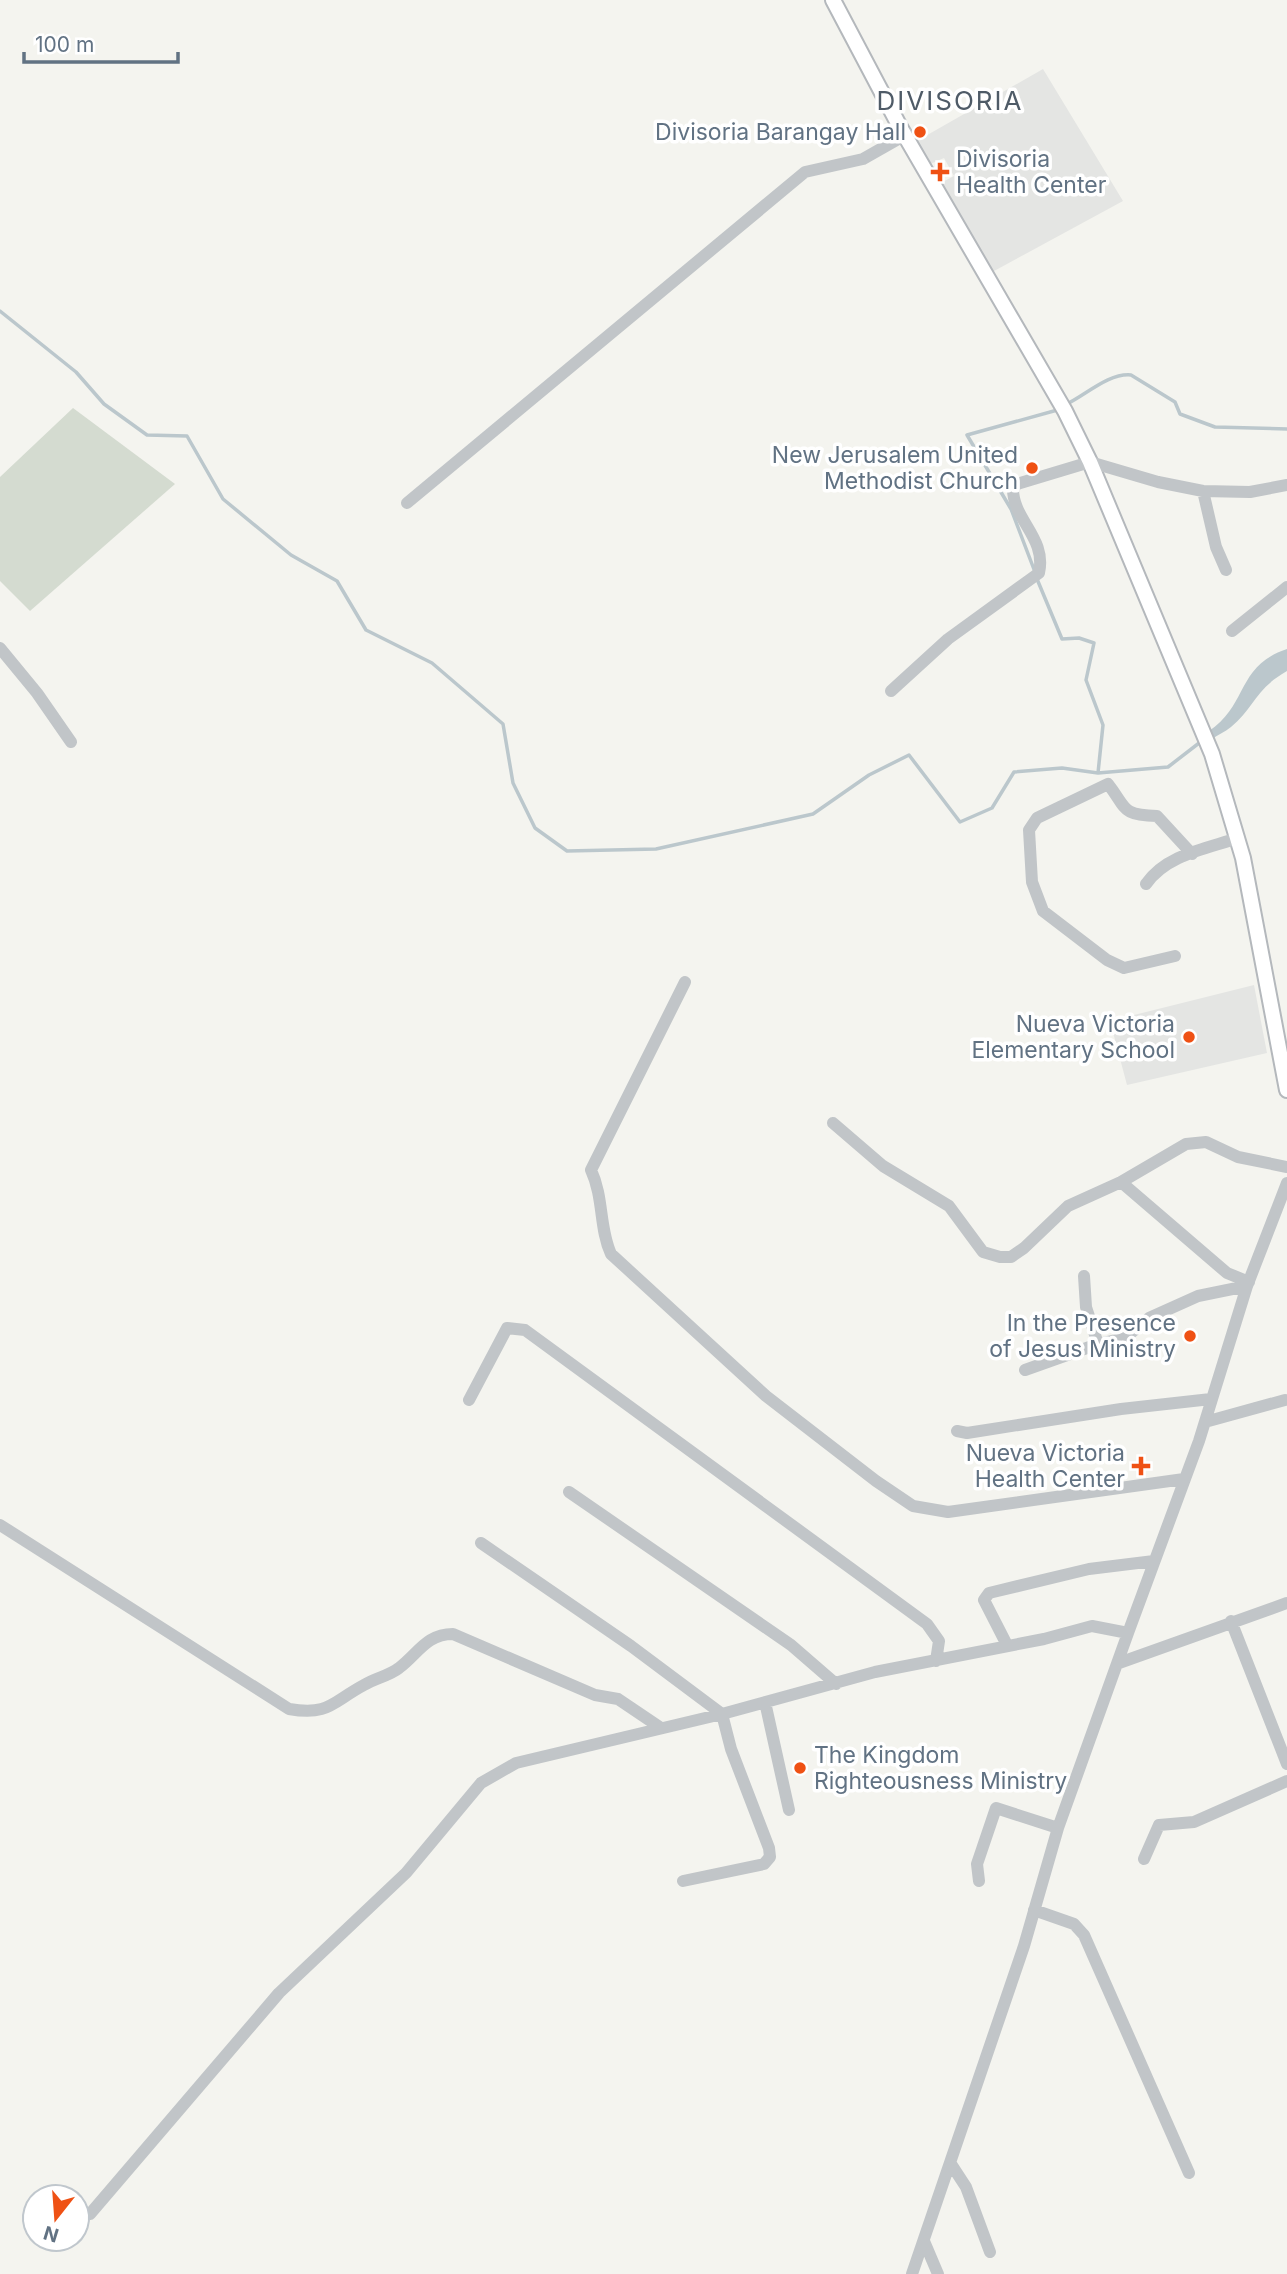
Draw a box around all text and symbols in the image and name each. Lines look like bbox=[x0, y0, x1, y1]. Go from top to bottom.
scale bar bbox=[24, 21, 178, 65]
text: 100 m bbox=[35, 32, 94, 57]
district label: DIVISORIA bbox=[877, 85, 1023, 116]
place label: Divisoria Barangay Hall bbox=[655, 118, 906, 146]
marker: Divisoria Barangay Hall bbox=[912, 124, 928, 140]
place label: Divisoria Health Center bbox=[956, 145, 1107, 199]
marker: Divisoria Health Center bbox=[930, 162, 950, 182]
place label: New Jerusalem United Methodist Church bbox=[772, 441, 1018, 495]
marker: New Jerusalem United Methodist Church bbox=[1024, 460, 1040, 476]
place label: Nueva Victoria Elementary School bbox=[971, 1010, 1175, 1064]
marker: Nueva Victoria Elementary School bbox=[1181, 1029, 1197, 1045]
place label: In the Presence of Jesus Ministry bbox=[989, 1309, 1176, 1363]
marker: In the Presence of Jesus Ministry bbox=[1182, 1328, 1198, 1344]
place label: Nueva Victoria Health Center bbox=[966, 1439, 1125, 1493]
marker: Nueva Victoria Health Center bbox=[1131, 1456, 1151, 1476]
place label: The Kingdom Righteousness Ministry bbox=[814, 1741, 1067, 1795]
marker: The Kingdom Righteousness Ministry bbox=[792, 1760, 808, 1776]
north arrow bbox=[21, 2183, 91, 2253]
text: N bbox=[41, 2221, 61, 2247]

